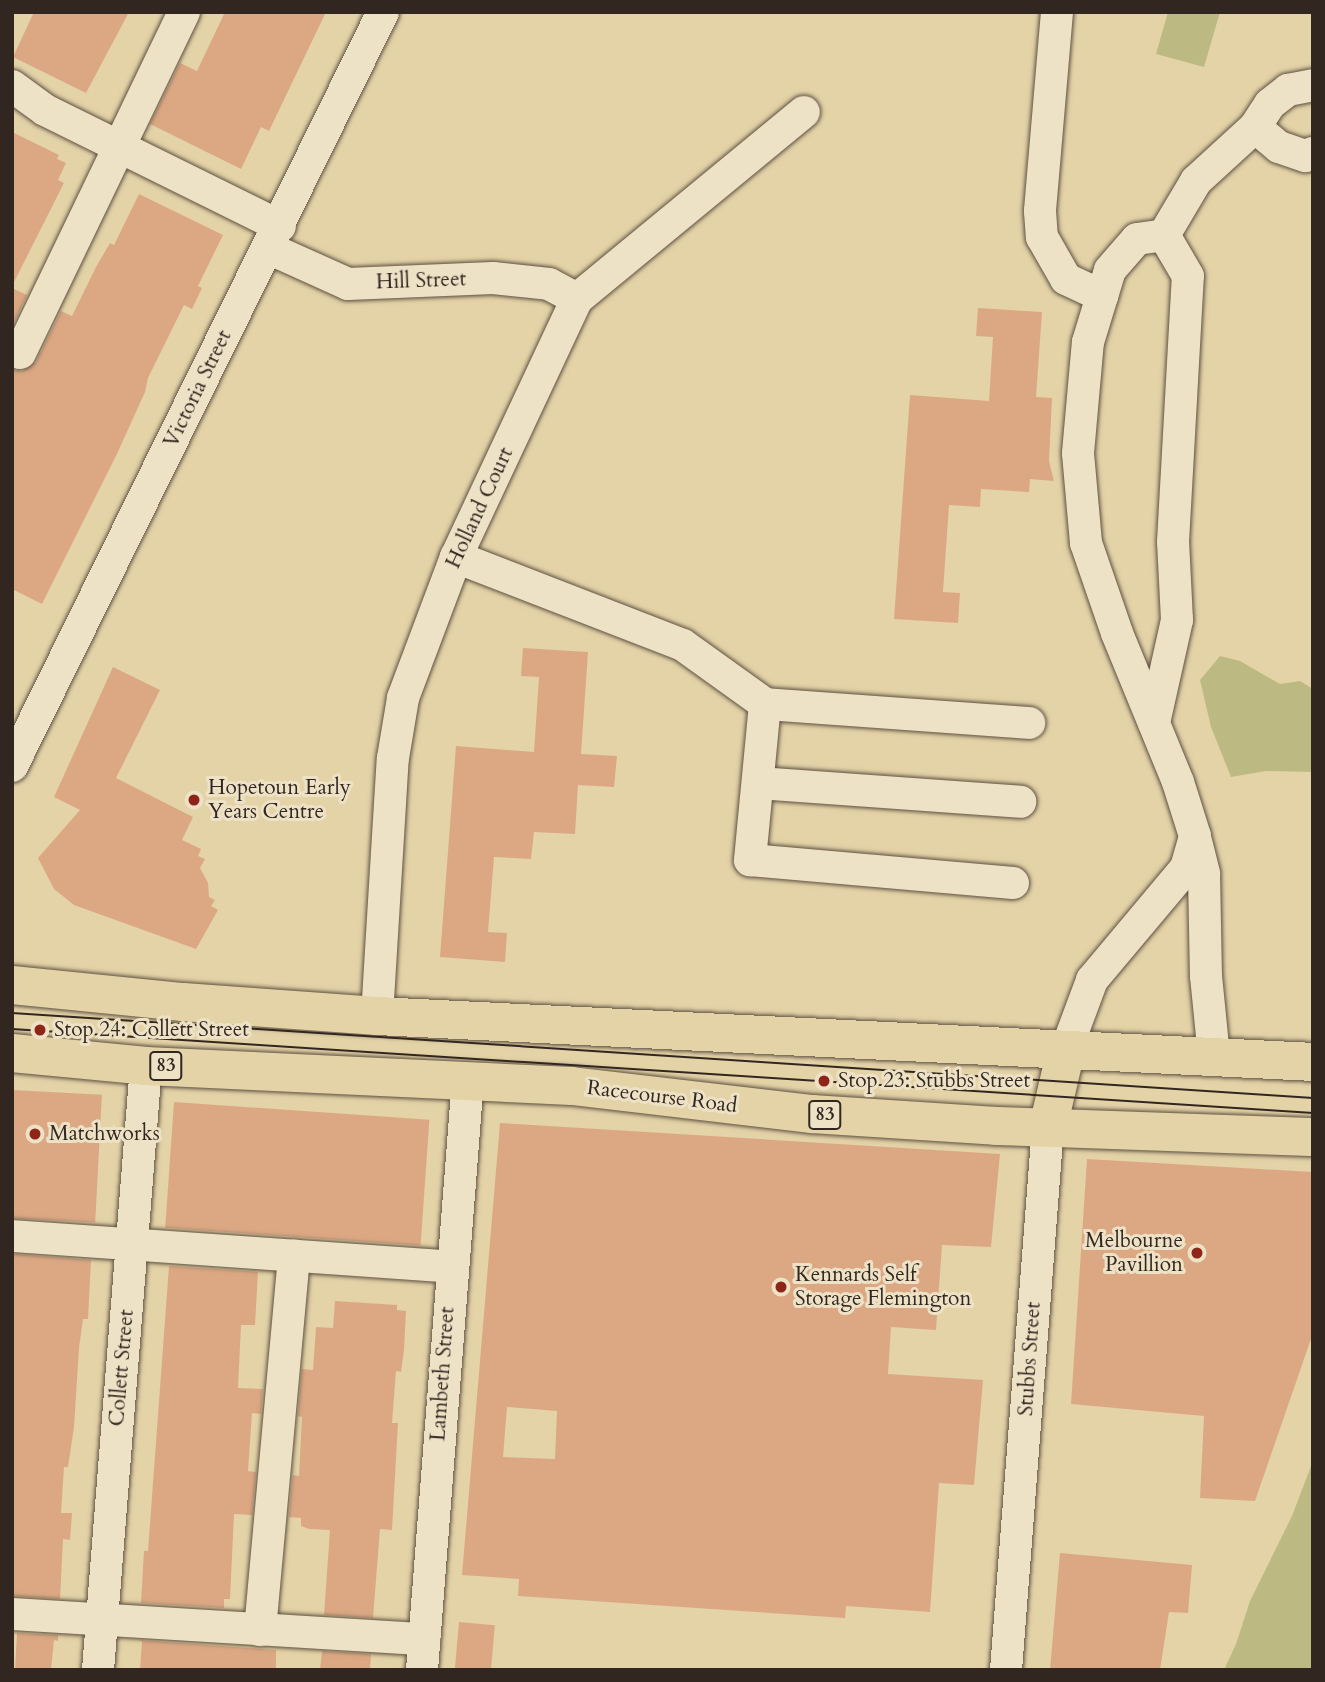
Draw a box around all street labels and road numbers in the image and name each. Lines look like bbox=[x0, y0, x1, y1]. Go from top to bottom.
street label: Hill Street bbox=[375, 267, 467, 295]
street label: Victoria Street bbox=[159, 326, 237, 452]
street label: Holland Court bbox=[441, 443, 519, 573]
road number: 83 bbox=[148, 1050, 184, 1082]
street label: Racecourse Road bbox=[585, 1075, 739, 1119]
road number: 83 bbox=[808, 1100, 842, 1130]
street label: Stubbs Street bbox=[1013, 1301, 1047, 1417]
street label: Lambeth Street bbox=[426, 1306, 460, 1442]
street label: Collett Street bbox=[104, 1309, 140, 1427]

